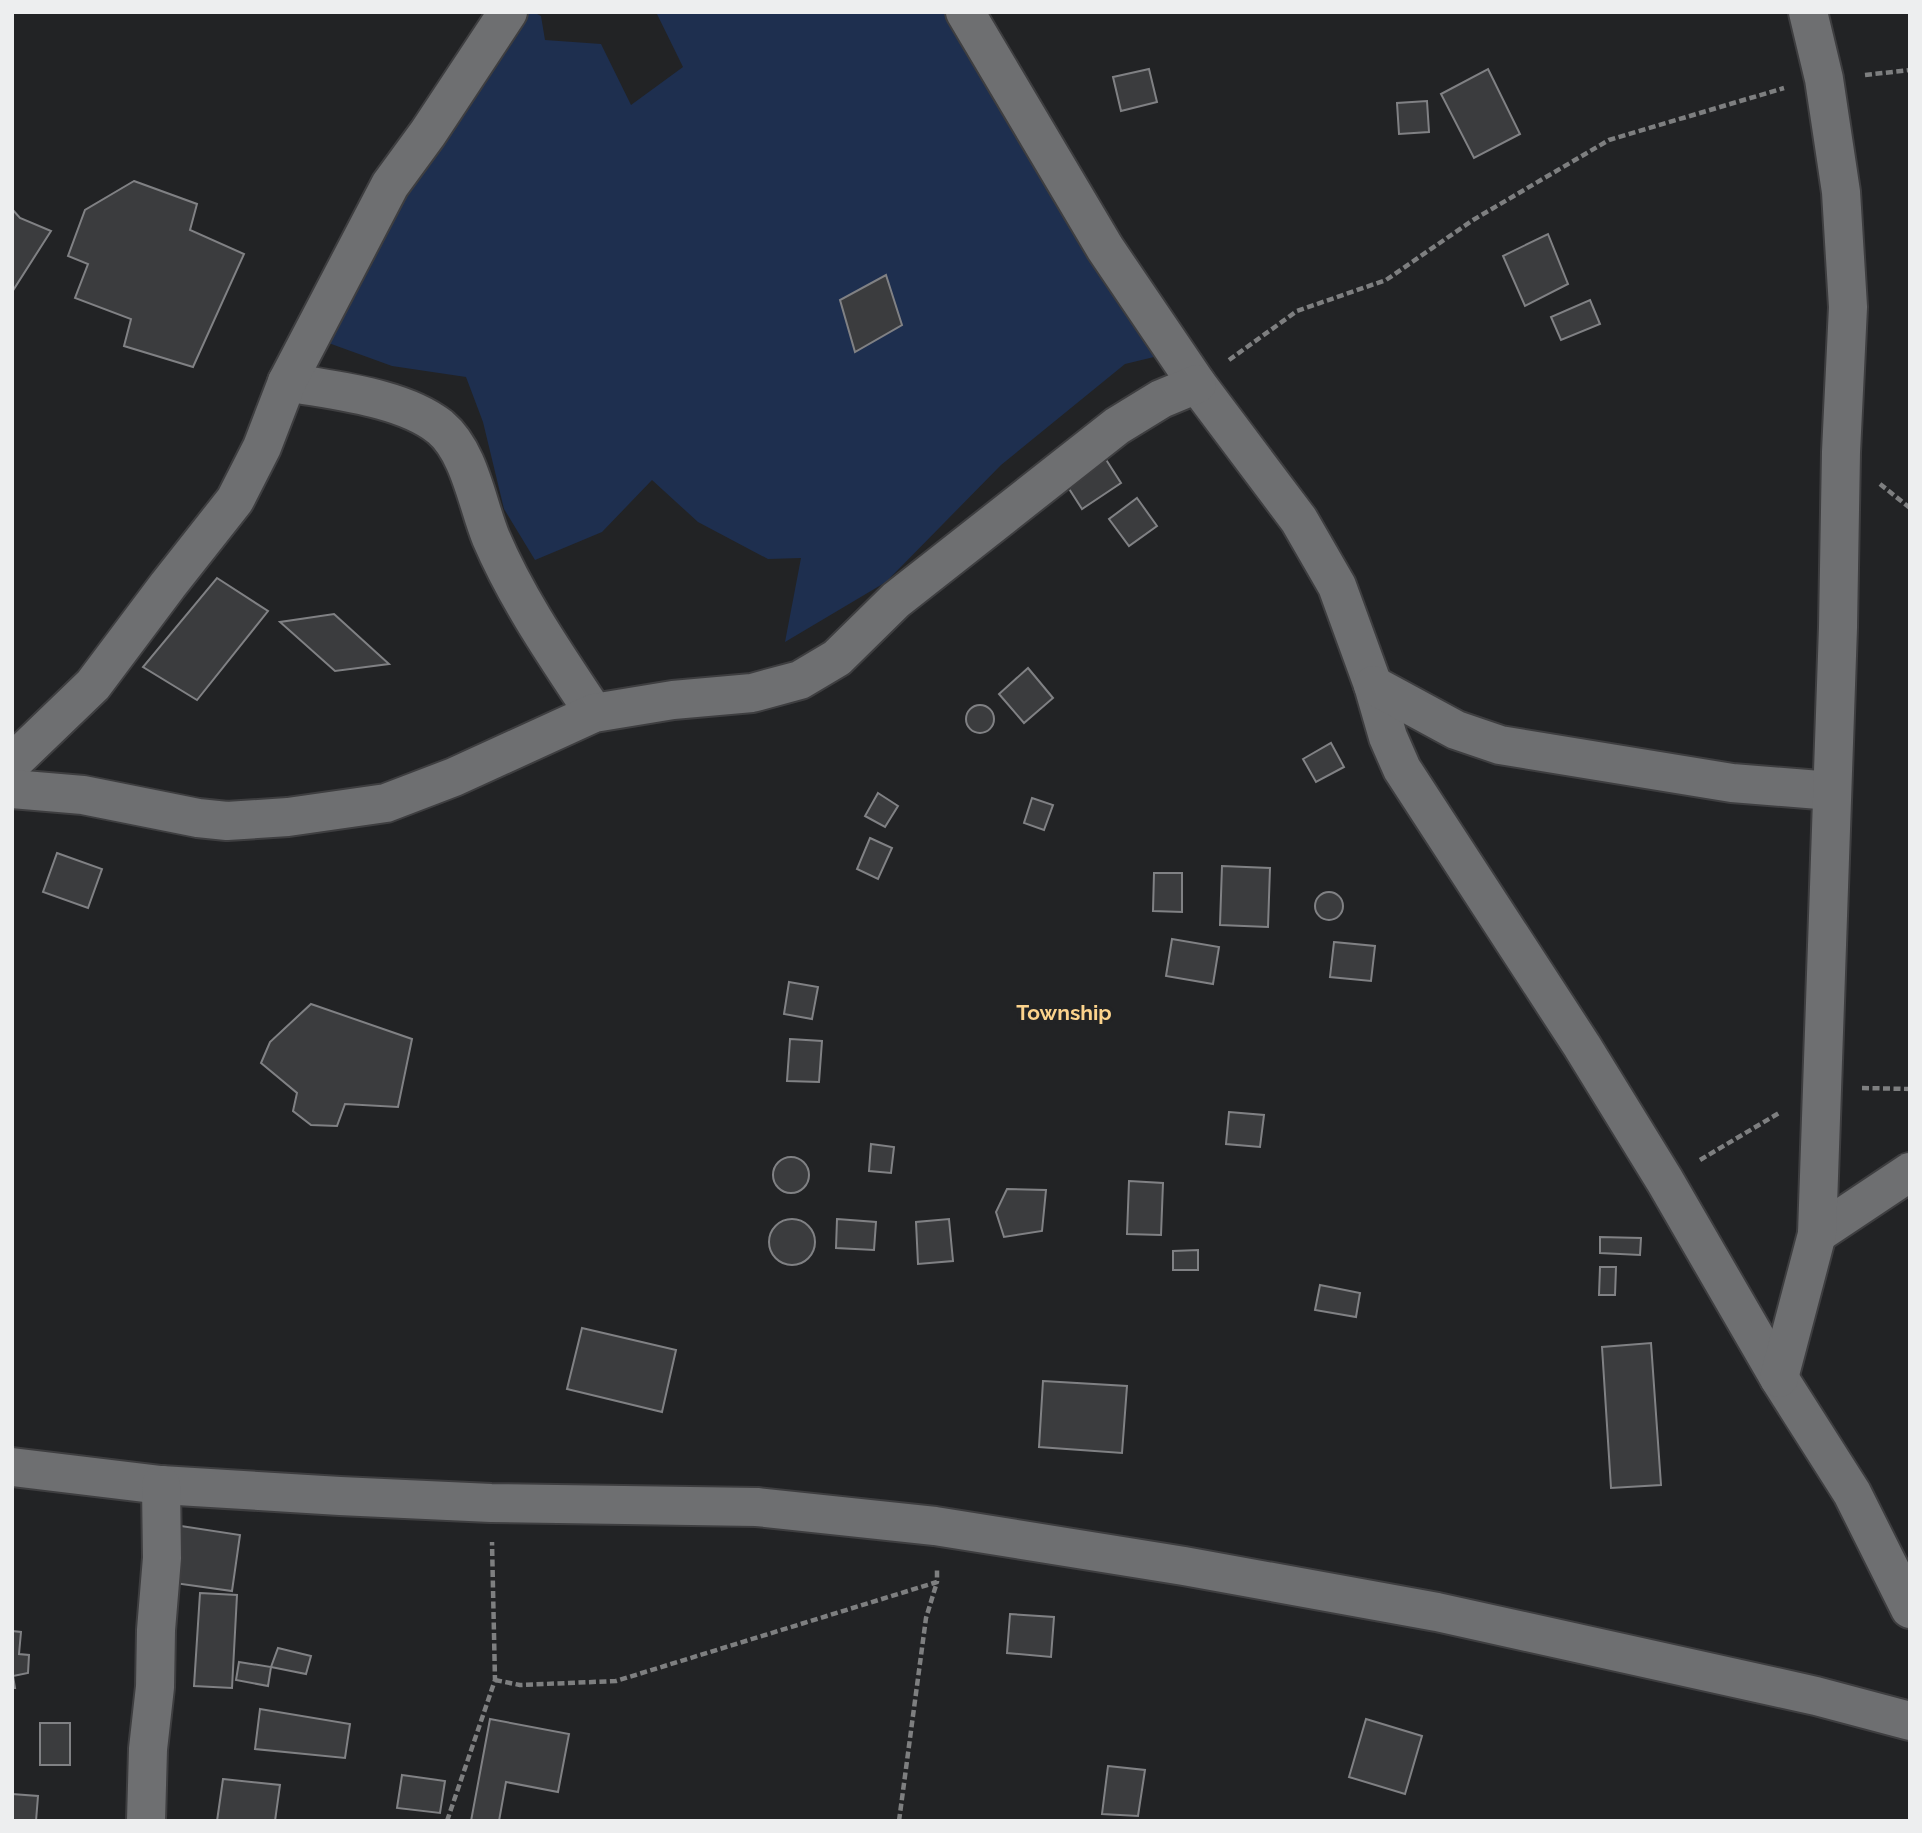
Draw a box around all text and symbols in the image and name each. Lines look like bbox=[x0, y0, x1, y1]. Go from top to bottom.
district label: Township bbox=[1016, 1000, 1112, 1025]

